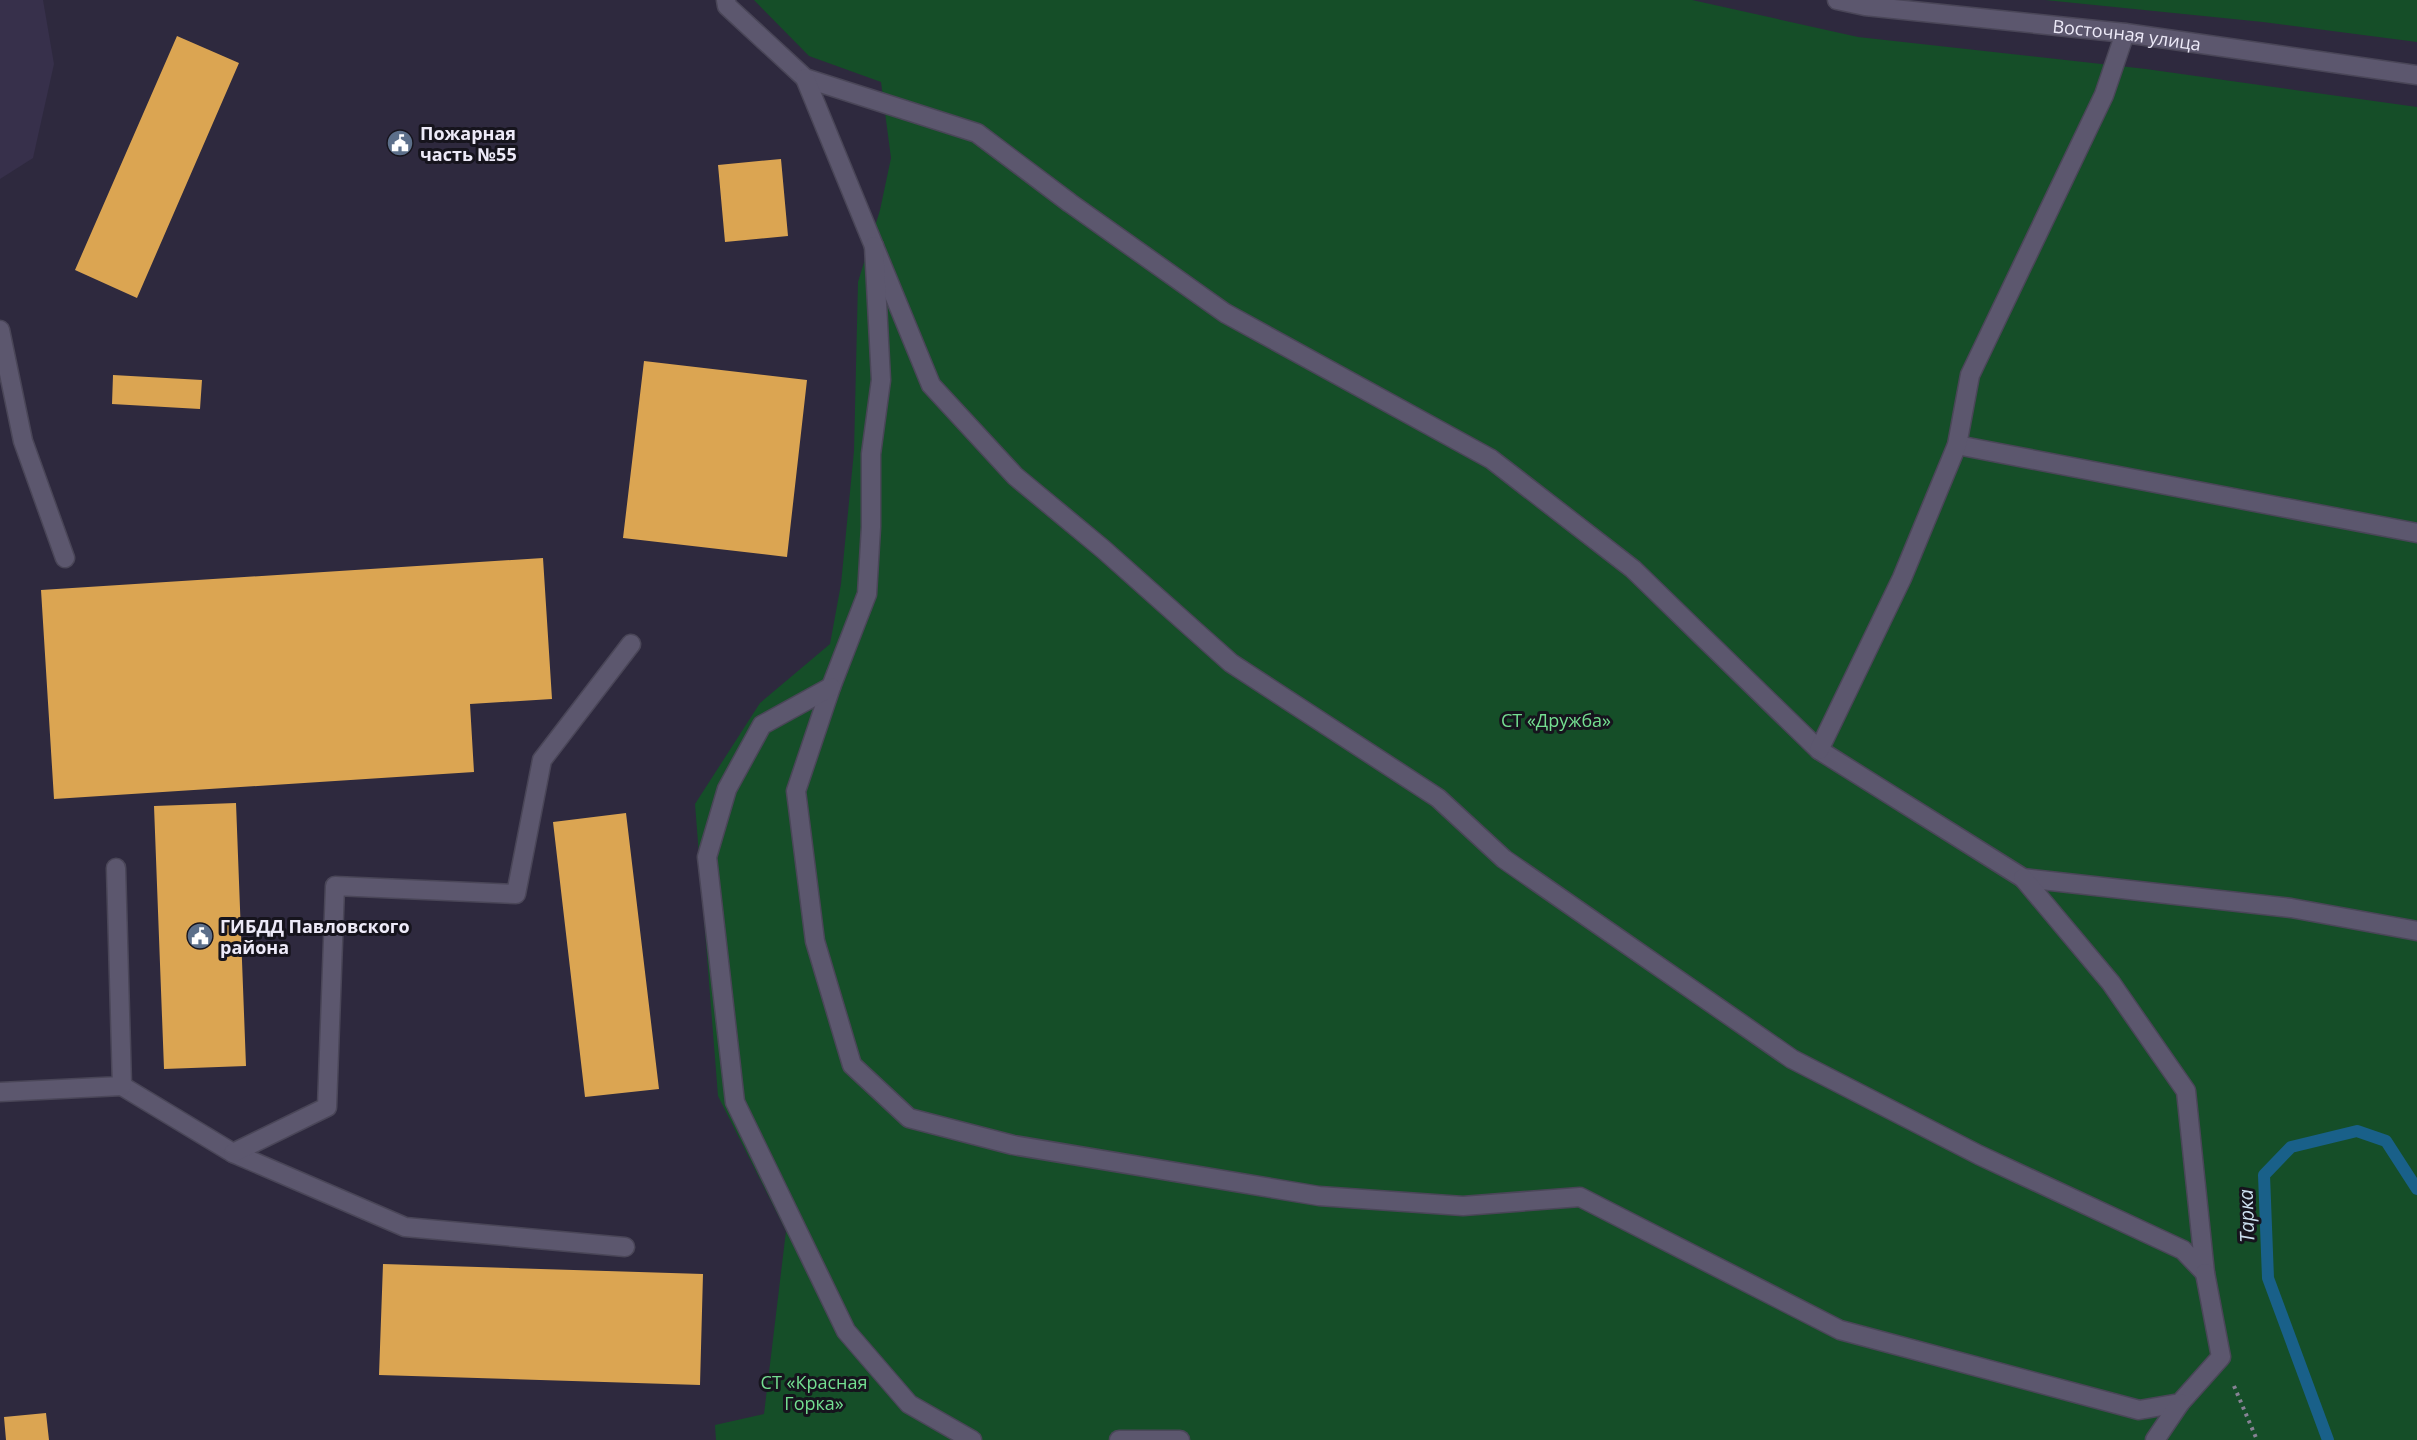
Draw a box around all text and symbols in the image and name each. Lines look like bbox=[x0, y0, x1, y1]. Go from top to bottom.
street label: Восточная улица bbox=[2051, 14, 2203, 56]
place label: Пожарная часть №55 bbox=[420, 121, 517, 166]
public building icon: Пожарная часть №55 bbox=[385, 128, 415, 158]
park label: СТ «Дружба» bbox=[1501, 708, 1611, 732]
place label: ГИБДД Павловского района bbox=[220, 914, 410, 959]
public building icon: ГИБДД Павловского района bbox=[185, 921, 215, 951]
water label: Тарка bbox=[2232, 1189, 2260, 1243]
park label: СТ «Красная Горка» bbox=[761, 1370, 867, 1415]

